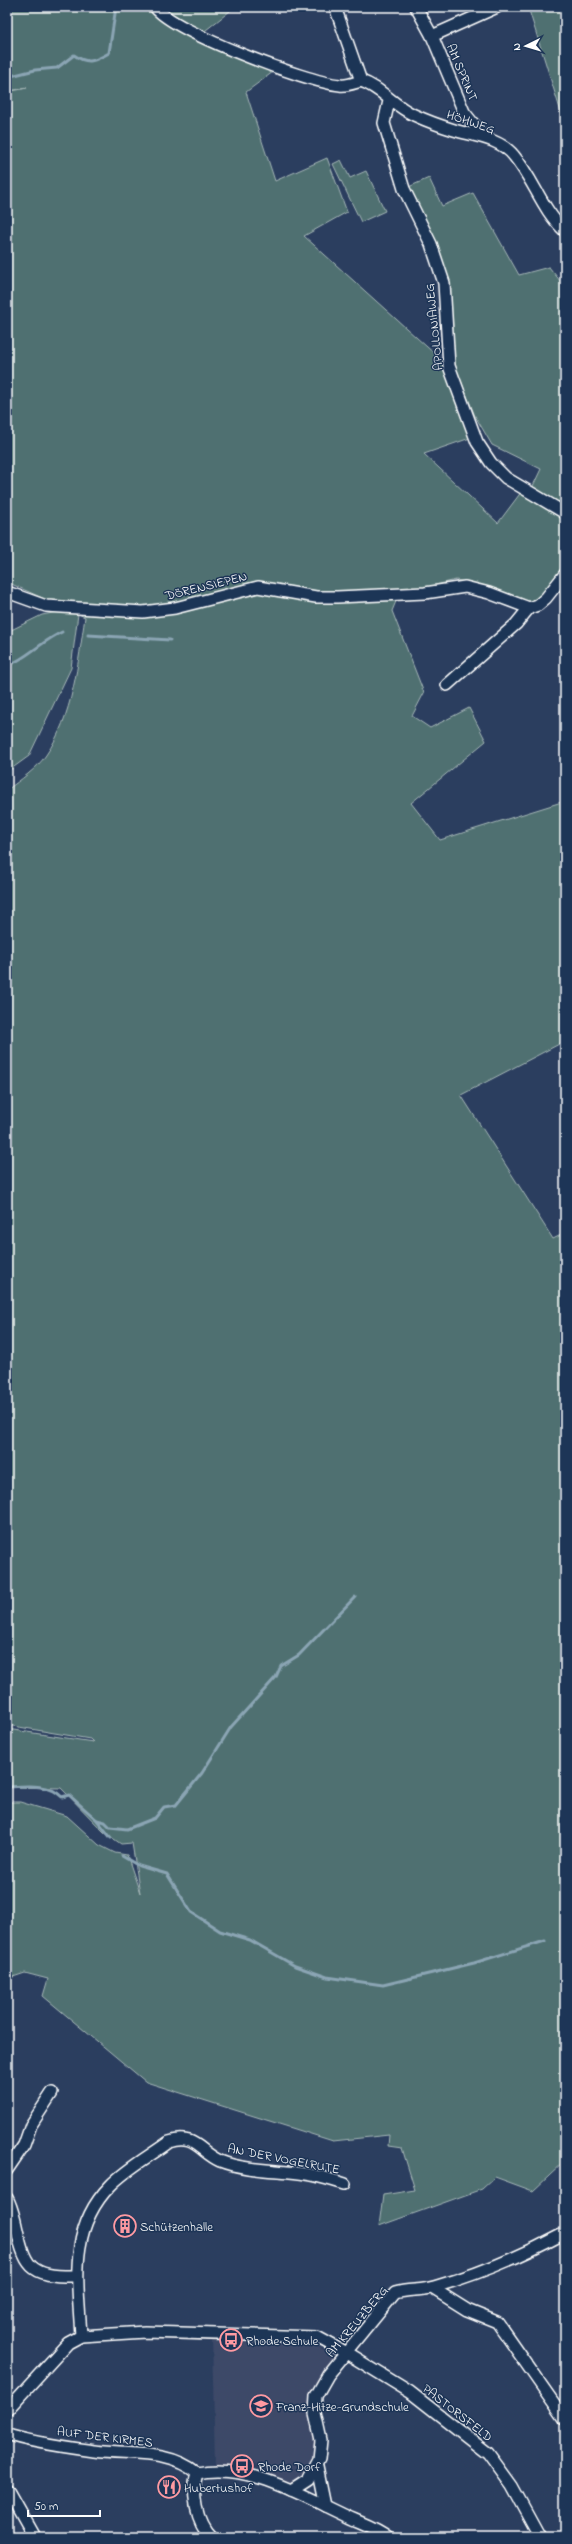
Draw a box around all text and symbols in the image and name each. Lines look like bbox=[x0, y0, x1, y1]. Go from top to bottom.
north arrow bbox=[506, 26, 546, 66]
street label: AM SPRINT bbox=[441, 41, 482, 105]
text: N bbox=[509, 42, 525, 51]
street label: HÖHWEG bbox=[444, 105, 497, 140]
street label: APOLLONIAWEG bbox=[420, 282, 449, 371]
street label: DÖRENSIEPEN bbox=[162, 567, 249, 606]
street label: AN DER VOGELRUTE bbox=[226, 2139, 342, 2180]
building icon: Schützenhalle bbox=[112, 2213, 138, 2239]
place label: Schützenhalle bbox=[140, 2218, 213, 2237]
street label: AM KREUZBERG bbox=[322, 2282, 393, 2362]
bus stop icon: Rhode Schule bbox=[218, 2327, 244, 2353]
place label: Rhode Schule bbox=[246, 2332, 318, 2351]
street label: PASTORSFELD bbox=[418, 2380, 496, 2447]
school or university icon: Franz-Hitze-Grundschule bbox=[248, 2393, 274, 2419]
place label: Franz-Hitze-Grundschule bbox=[275, 2398, 409, 2417]
street label: AUF DER KIRMES bbox=[56, 2422, 154, 2453]
bus stop icon: Rhode Dorf bbox=[229, 2453, 255, 2479]
place label: Rhode Dorf bbox=[258, 2458, 322, 2477]
restaurant icon: Hubertushof bbox=[156, 2474, 182, 2500]
place label: Hubertushof bbox=[184, 2479, 254, 2498]
scale bar bbox=[28, 2492, 100, 2518]
text: 50 m bbox=[34, 2498, 58, 2516]

